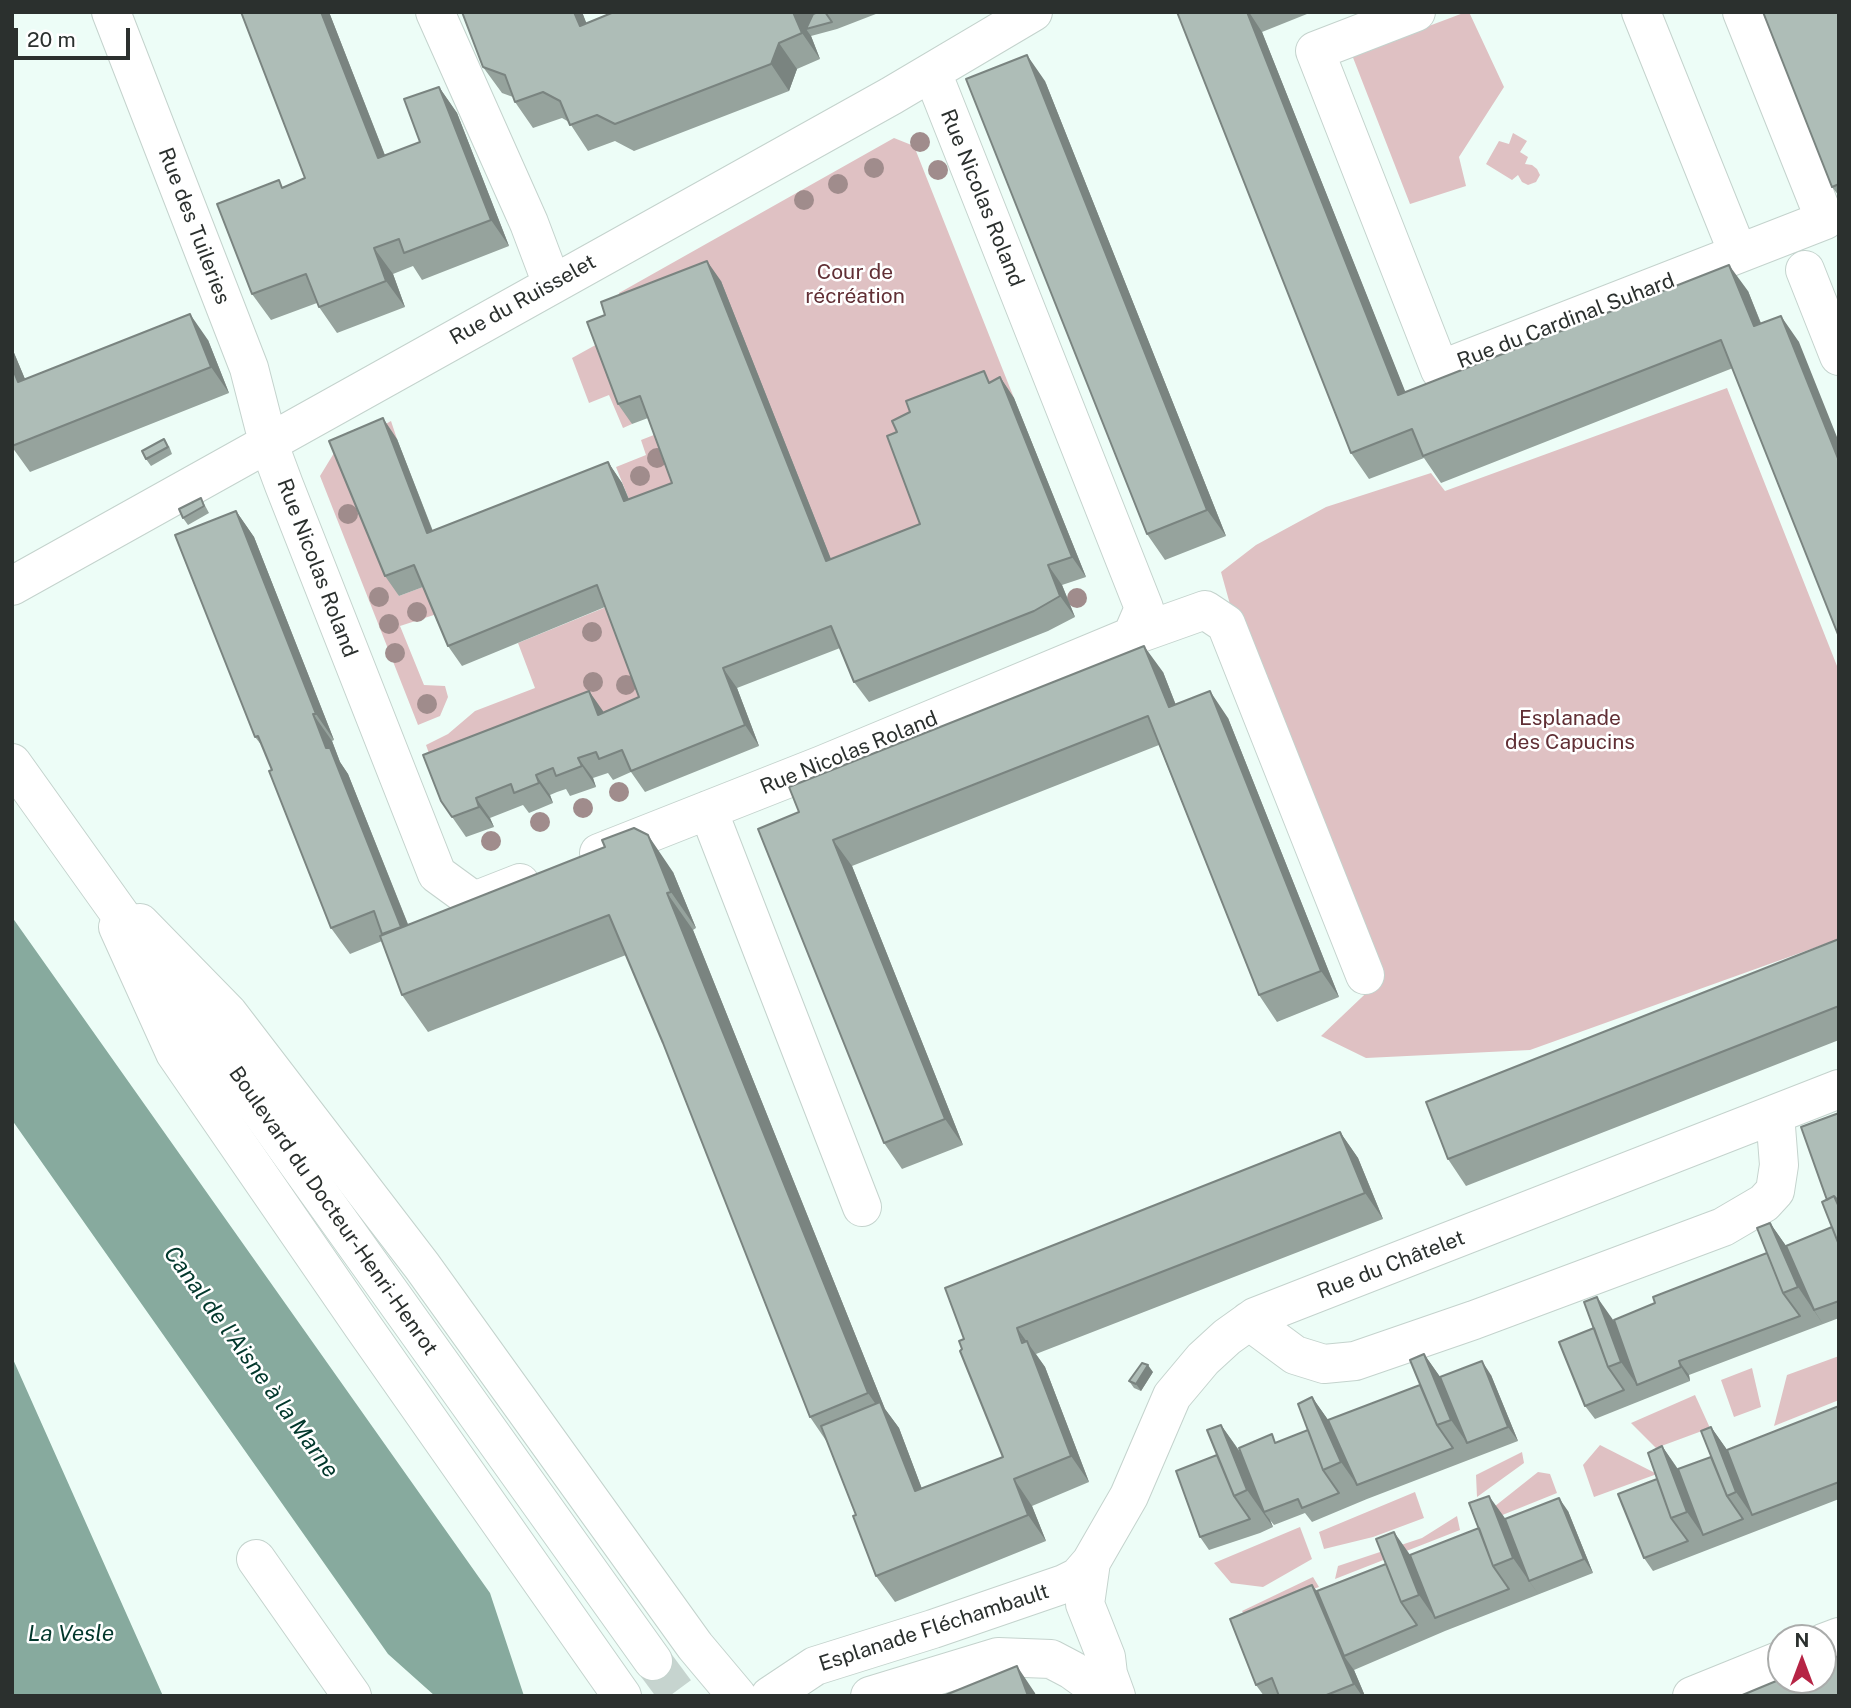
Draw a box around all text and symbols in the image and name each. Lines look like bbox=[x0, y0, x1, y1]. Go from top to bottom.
scale bar bbox=[18, 14, 133, 58]
text: 20 m bbox=[27, 27, 76, 52]
street label: Rue Nicolas Roland bbox=[935, 106, 1029, 290]
street label: Rue des Tuileries bbox=[153, 144, 235, 308]
street label: Rue du Ruisselet bbox=[446, 249, 600, 351]
park label: Cour de récréation bbox=[805, 260, 905, 310]
street label: Rue du Cardinal Suhard bbox=[1454, 268, 1678, 374]
street label: Rue Nicolas Roland bbox=[271, 475, 363, 661]
street label: Rue Nicolas Roland bbox=[757, 706, 941, 800]
park label: Esplanade des Capucins bbox=[1505, 706, 1635, 756]
street label: Boulevard du Docteur-Henri-Henrot bbox=[223, 1062, 443, 1360]
street label: Rue du Châtelet bbox=[1314, 1225, 1468, 1305]
water label: Canal de l'Aisne à la Marne bbox=[158, 1241, 344, 1483]
street label: Esplanade Fléchambault bbox=[816, 1579, 1052, 1677]
water label: La Vesle bbox=[28, 1620, 114, 1648]
north arrow bbox=[1767, 1624, 1837, 1694]
text: N bbox=[1795, 1629, 1809, 1651]

